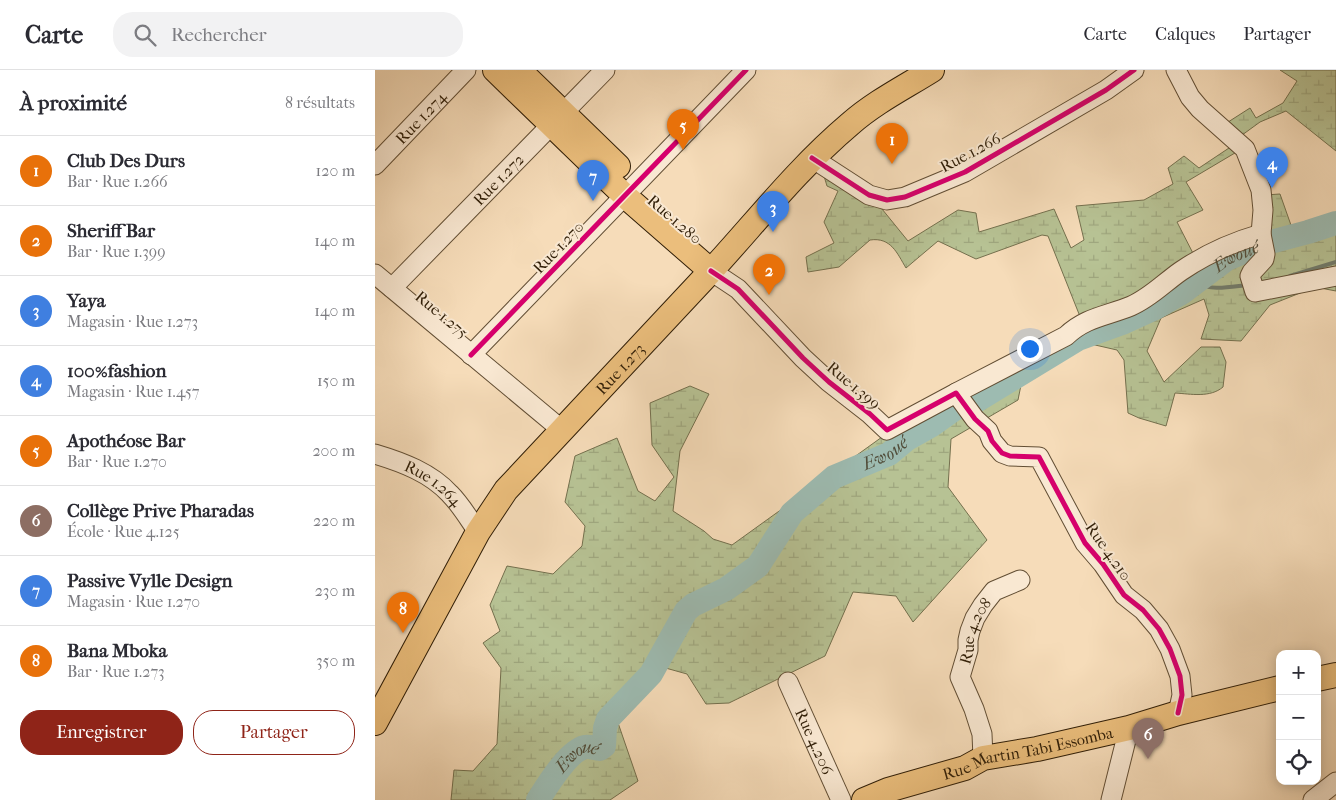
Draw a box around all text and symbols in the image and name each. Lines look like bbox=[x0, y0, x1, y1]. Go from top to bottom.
search box bbox=[113, 12, 463, 57]
text: Carte bbox=[25, 21, 83, 49]
icon: search bbox=[131, 21, 159, 49]
text: Rechercher bbox=[171, 24, 267, 46]
text: Carte bbox=[1084, 24, 1127, 45]
text: Calques bbox=[1155, 24, 1215, 45]
text: Partager bbox=[1243, 24, 1311, 45]
street label: Rue 1.274 bbox=[392, 87, 451, 148]
text: À proximité bbox=[20, 91, 127, 115]
text: 8 résultats bbox=[285, 93, 355, 112]
pin: 5 bbox=[667, 109, 699, 150]
pin: 1 bbox=[876, 123, 908, 164]
street label: Rue 1.266 bbox=[937, 128, 1004, 176]
pin: 4 bbox=[1256, 147, 1288, 188]
text: Club Des Durs bbox=[67, 150, 185, 172]
street label: Rue 1.272 bbox=[469, 150, 528, 209]
pin: 7 bbox=[577, 160, 609, 201]
text: 1 bbox=[33, 161, 39, 180]
text: 120 m bbox=[316, 161, 355, 180]
text: Bar · Rue 1.266 bbox=[67, 172, 168, 191]
street label: Rue 1.280 bbox=[644, 191, 706, 248]
pin: 3 bbox=[757, 191, 789, 232]
street label: Rue 1.270 bbox=[529, 217, 588, 277]
text: Sheriff Bar bbox=[67, 220, 155, 242]
text: 2 bbox=[32, 231, 40, 250]
text: 140 m bbox=[314, 231, 355, 250]
water label: Ewoué bbox=[1208, 236, 1265, 278]
text: Bar · Rue 1.399 bbox=[67, 242, 166, 261]
pin: 2 bbox=[753, 254, 785, 295]
street label: Rue 1.275 bbox=[411, 287, 472, 342]
text: Yaya bbox=[67, 290, 106, 312]
text: 3 bbox=[33, 301, 39, 320]
text: 140 m bbox=[314, 301, 355, 320]
text: Magasin · Rue 1.273 bbox=[67, 312, 198, 331]
your location bbox=[1017, 336, 1043, 362]
street label: Rue 1.273 bbox=[592, 339, 649, 398]
street label: Rue 1.399 bbox=[823, 358, 884, 413]
text: 100%fashion bbox=[67, 360, 166, 382]
text: 4 bbox=[31, 371, 41, 390]
text: 150 m bbox=[317, 371, 355, 390]
text: Magasin · Rue 1.457 bbox=[67, 382, 200, 401]
text: Apothéose Bar bbox=[67, 430, 185, 452]
water label: Ewoué bbox=[858, 431, 915, 475]
text: 5 bbox=[33, 441, 39, 460]
text: 200 m bbox=[312, 441, 355, 460]
text: Bar · Rue 1.270 bbox=[67, 452, 167, 471]
street label: Rue 1.264 bbox=[402, 456, 466, 511]
text: Collège Prive Pharadas bbox=[67, 500, 254, 522]
text: 6 bbox=[32, 511, 40, 530]
text: 220 m bbox=[313, 511, 355, 530]
street label: Rue 4.210 bbox=[1082, 518, 1136, 584]
text: École · Rue 4.125 bbox=[67, 522, 180, 541]
text: Passive Vylle Design bbox=[67, 570, 233, 592]
text: 7 bbox=[32, 581, 40, 600]
text: 230 m bbox=[315, 581, 355, 600]
text: Magasin · Rue 1.270 bbox=[67, 592, 200, 611]
pin: 8 bbox=[387, 592, 419, 633]
street label: Rue 4.208 bbox=[955, 594, 995, 667]
text: Bana Mboka bbox=[67, 640, 167, 662]
map controls bbox=[1276, 650, 1321, 785]
button: + bbox=[1276, 650, 1321, 695]
text: 8 bbox=[32, 651, 40, 670]
text: 350 m bbox=[316, 651, 355, 670]
text: Bar · Rue 1.273 bbox=[67, 662, 165, 681]
button: − bbox=[1276, 695, 1321, 740]
street label: Rue 4.206 bbox=[791, 705, 837, 778]
button: Enregistrer bbox=[20, 710, 183, 755]
button: Partager bbox=[193, 710, 355, 755]
pin: 6 bbox=[1132, 718, 1164, 759]
street label: Rue Martin Tabi Essomba bbox=[940, 723, 1115, 784]
water label: Ewoué bbox=[550, 737, 603, 778]
button: locate bbox=[1276, 740, 1321, 785]

